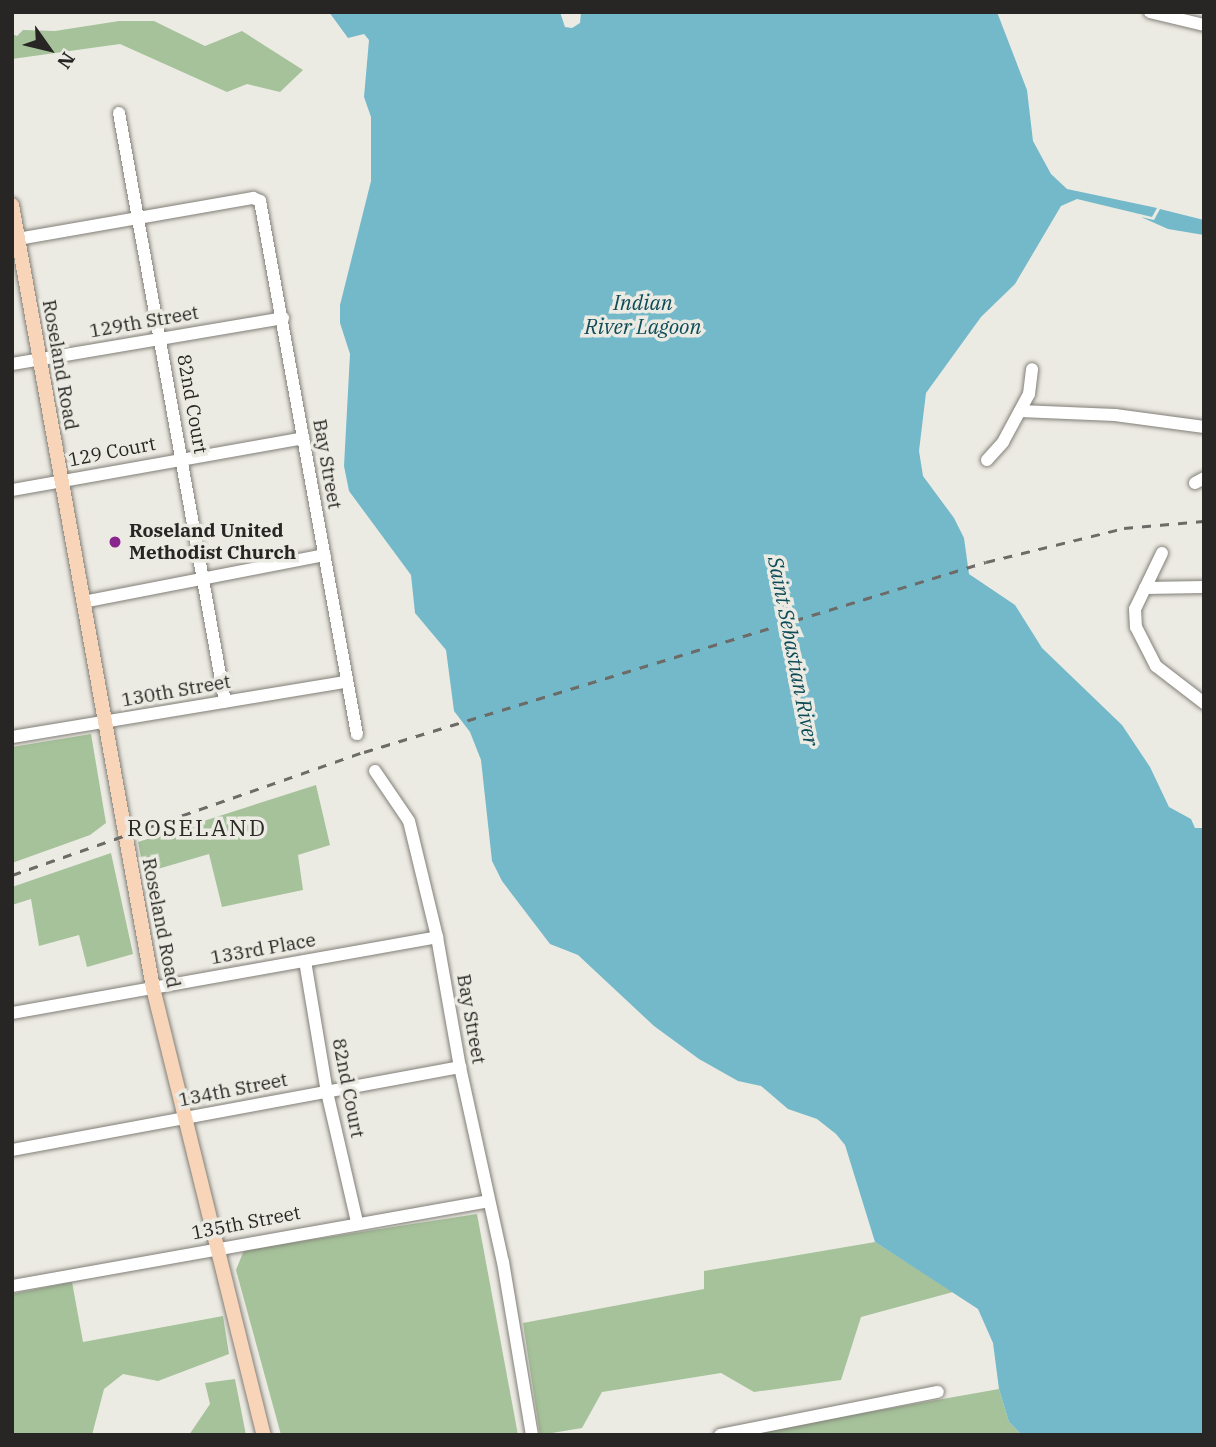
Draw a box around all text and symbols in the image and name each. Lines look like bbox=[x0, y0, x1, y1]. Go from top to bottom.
north arrow bbox=[14, 14, 84, 84]
text: N bbox=[52, 48, 81, 74]
water label: Indian River Lagoon bbox=[585, 289, 701, 339]
street label: Roseland Road bbox=[37, 298, 83, 432]
street label: 129th Street bbox=[88, 301, 200, 343]
street label: 82nd Court bbox=[172, 352, 212, 456]
street label: Bay Street bbox=[308, 417, 346, 511]
street label: 129 Court bbox=[66, 432, 158, 472]
place label: Roseland United Methodist Church bbox=[129, 520, 296, 564]
marker: Roseland United Methodist Church bbox=[107, 534, 123, 550]
water label: Saint Sebastian River bbox=[763, 554, 825, 748]
street label: 130th Street bbox=[120, 670, 232, 712]
district label: ROSELAND bbox=[128, 813, 266, 841]
street label: Roseland Road bbox=[137, 856, 185, 990]
street label: 133rd Place bbox=[209, 929, 317, 969]
street label: Bay Street bbox=[452, 972, 490, 1066]
street label: 82nd Court bbox=[327, 1036, 369, 1140]
street label: 134th Street bbox=[177, 1068, 289, 1112]
street label: 135th Street bbox=[190, 1201, 302, 1245]

